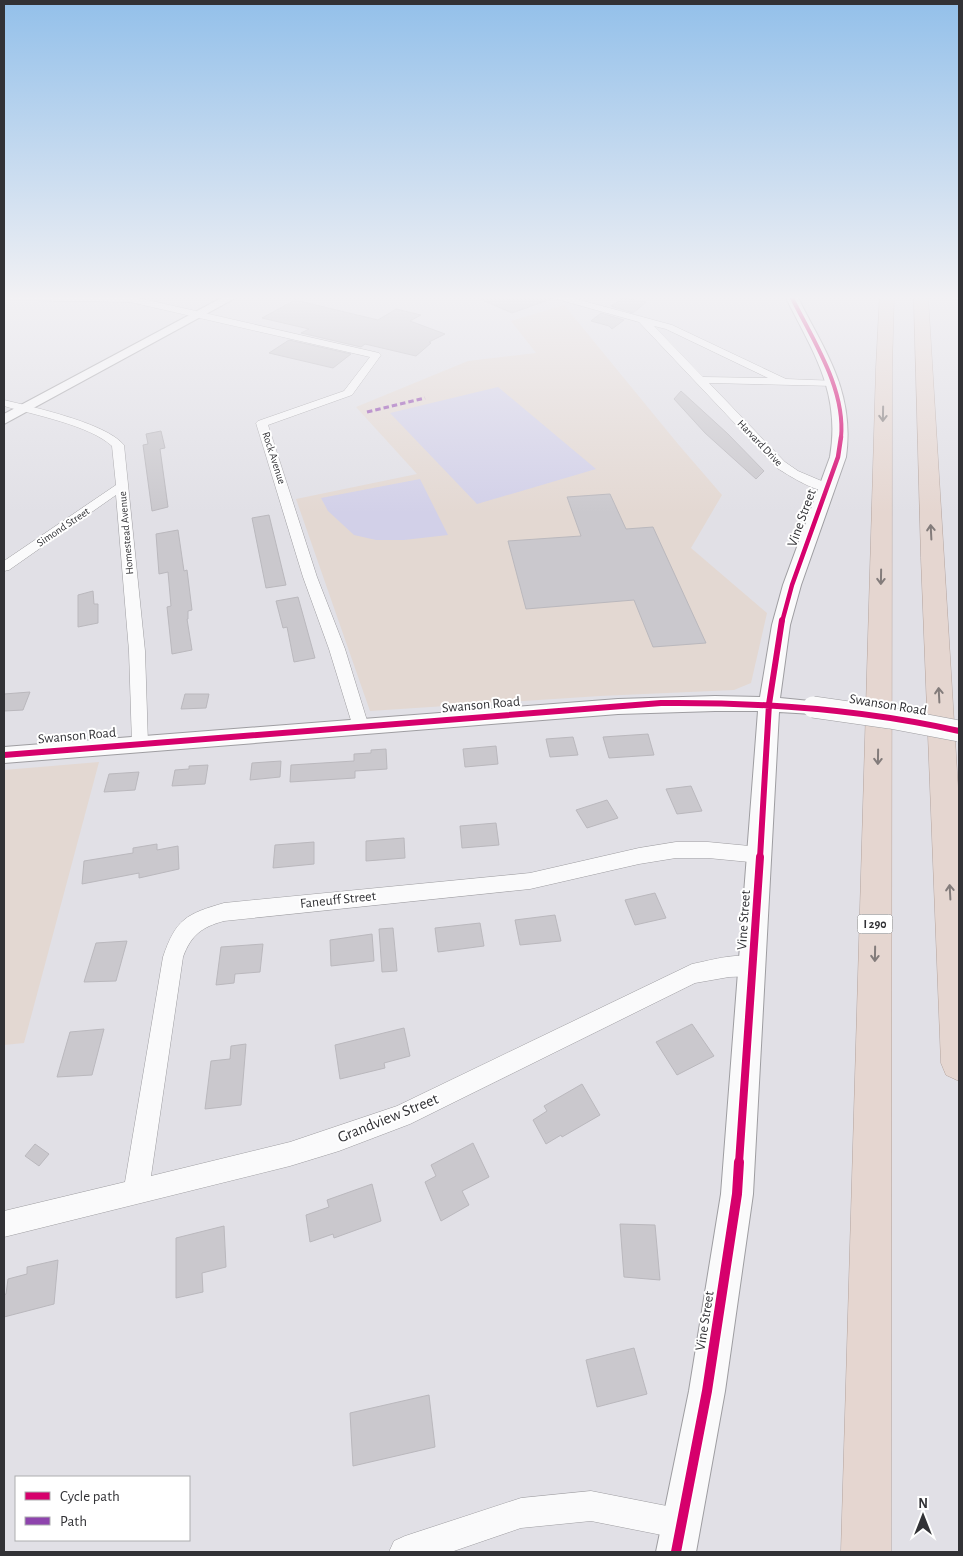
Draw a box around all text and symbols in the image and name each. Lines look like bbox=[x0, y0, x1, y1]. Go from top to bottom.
one-way arrow bbox=[879, 406, 888, 422]
street label: Harvard Drive bbox=[735, 418, 785, 468]
street label: Rock Avenue bbox=[260, 431, 288, 485]
street label: Vine Street bbox=[785, 487, 819, 549]
street label: Homestead Avenue bbox=[117, 491, 135, 575]
street label: Simond Street bbox=[35, 505, 92, 549]
one-way arrow bbox=[926, 525, 935, 541]
one-way arrow bbox=[876, 568, 886, 584]
one-way arrow bbox=[935, 687, 944, 703]
street label: Swanson Road bbox=[848, 692, 928, 718]
street label: Swanson Road bbox=[441, 695, 521, 715]
street label: Swanson Road bbox=[37, 726, 117, 746]
one-way arrow bbox=[873, 748, 883, 764]
one-way arrow bbox=[945, 884, 955, 900]
street label: Faneuff Street bbox=[299, 889, 377, 911]
street label: Vine Street bbox=[735, 889, 753, 951]
road number: I 290 bbox=[858, 914, 892, 934]
one-way arrow bbox=[870, 946, 879, 962]
street label: Grandview Street bbox=[335, 1091, 441, 1145]
street label: Vine Street bbox=[693, 1290, 717, 1352]
legend bbox=[15, 1476, 190, 1541]
text: Cycle path bbox=[60, 1489, 120, 1504]
north arrow bbox=[898, 1491, 948, 1541]
text: N bbox=[918, 1497, 928, 1511]
text: Path bbox=[60, 1514, 87, 1529]

